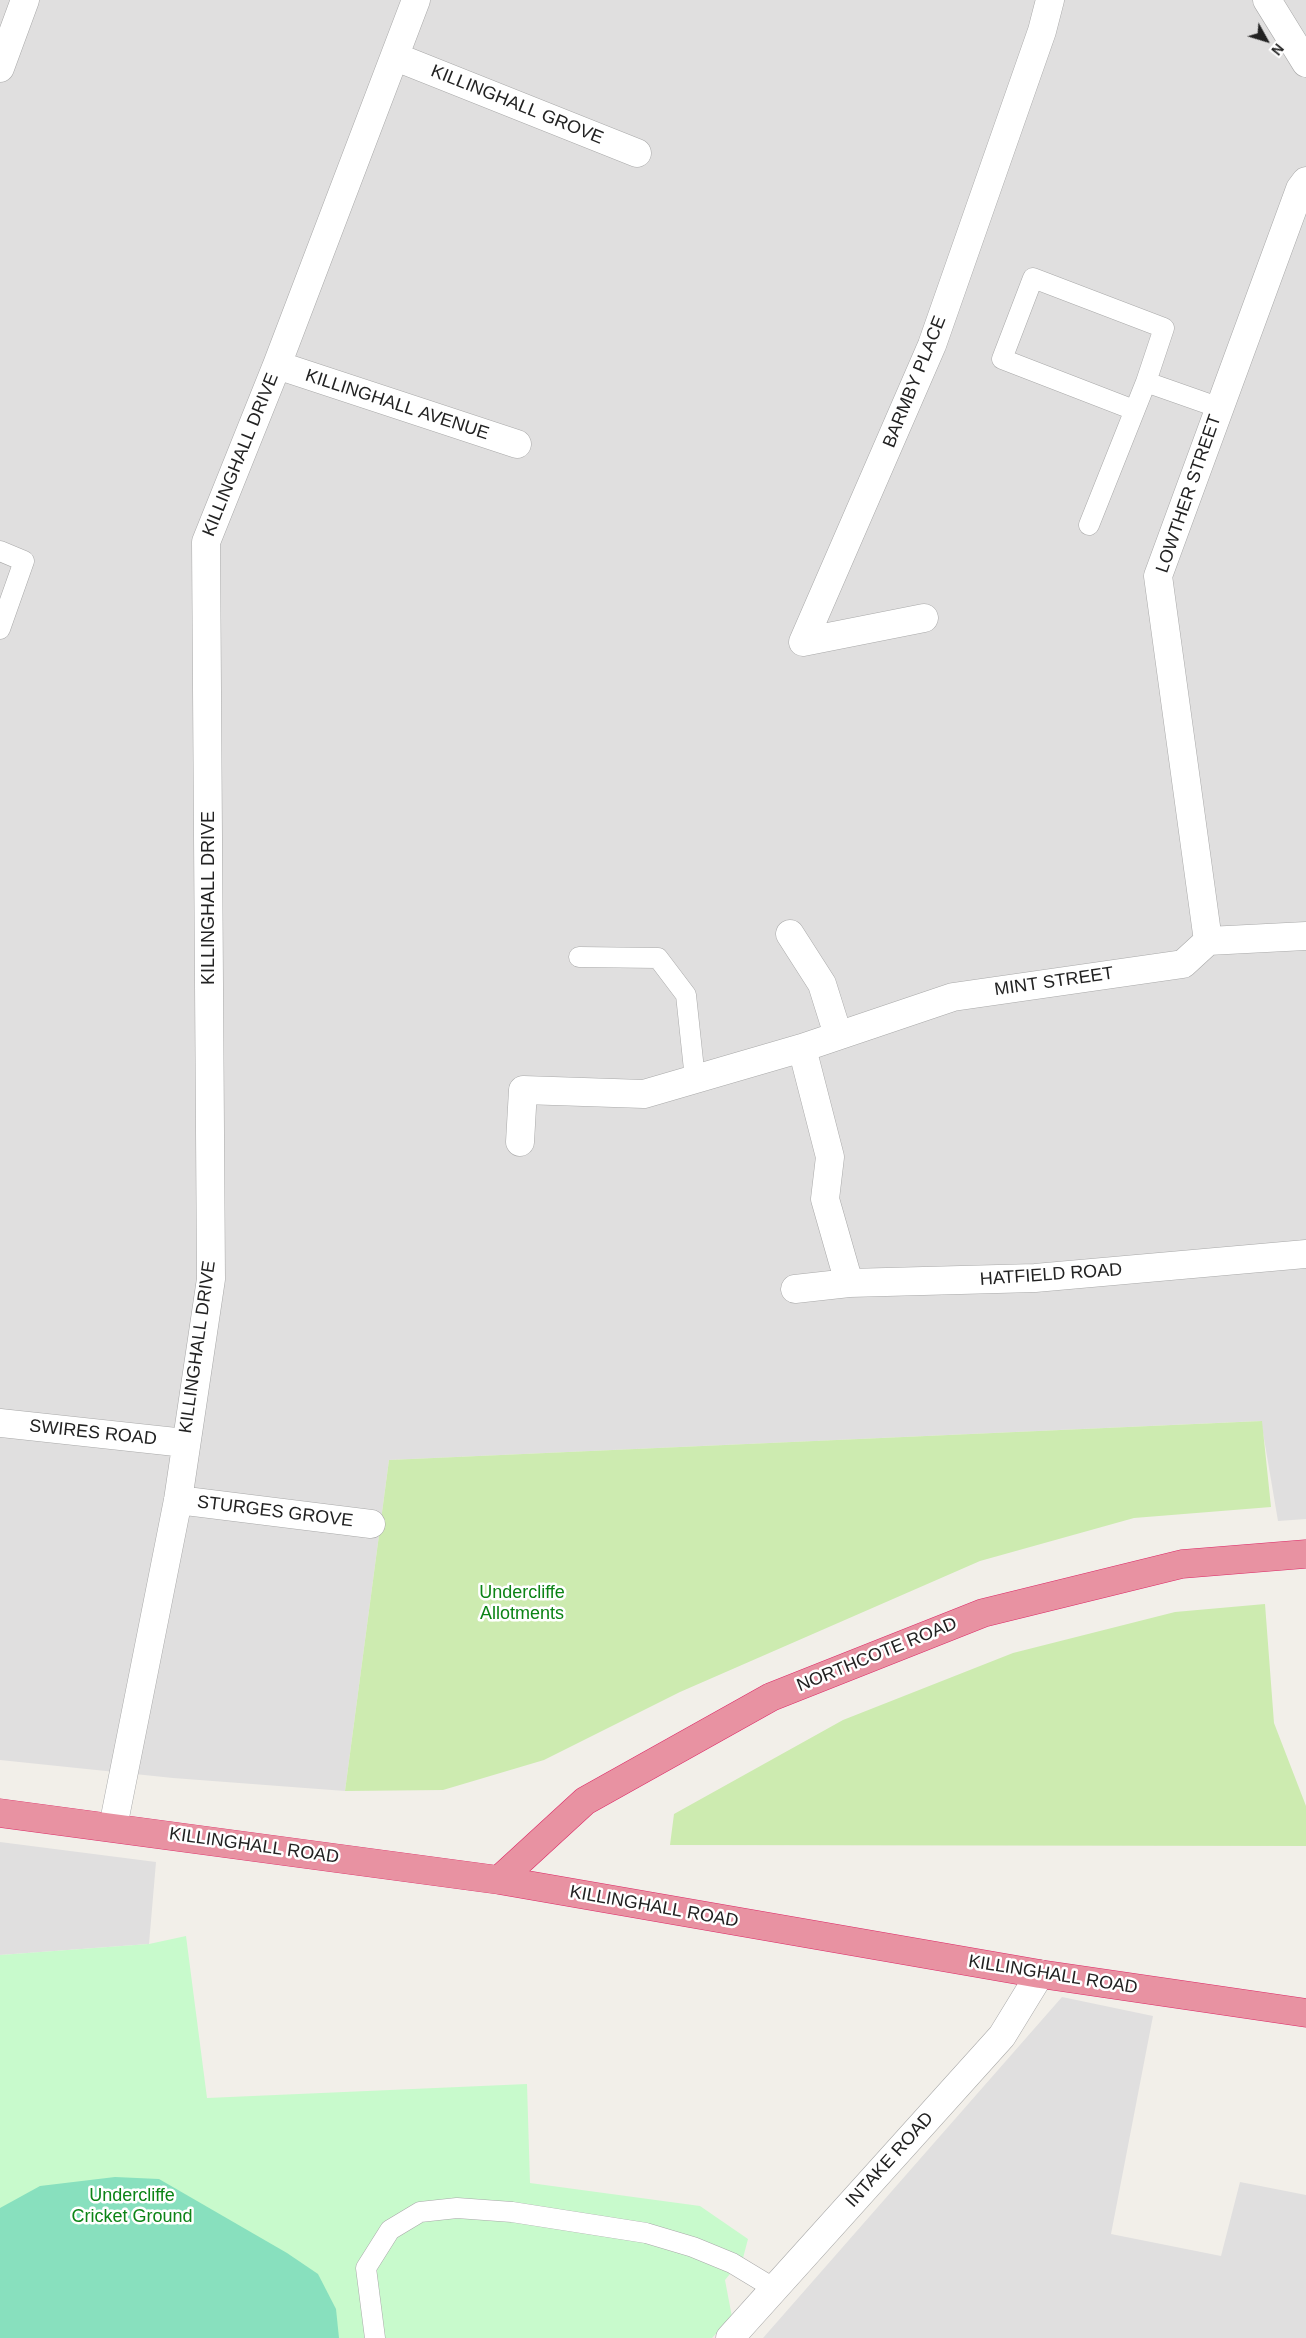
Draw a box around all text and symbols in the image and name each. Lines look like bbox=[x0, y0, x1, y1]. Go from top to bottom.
north arrow bbox=[1241, 15, 1291, 65]
text: N bbox=[1268, 40, 1287, 58]
street label: KILLINGHALL GROVE bbox=[428, 61, 606, 149]
street label: BARMBY PLACE bbox=[879, 313, 951, 451]
street label: KILLINGHALL AVENUE bbox=[302, 365, 492, 445]
street label: KILLINGHALL DRIVE bbox=[198, 370, 284, 540]
street label: LOWTHER STREET bbox=[1152, 412, 1226, 576]
street label: KILLINGHALL DRIVE bbox=[198, 811, 220, 985]
street label: MINT STREET bbox=[993, 963, 1115, 1001]
street label: KILLINGHALL DRIVE bbox=[175, 1259, 221, 1435]
street label: HATFIELD ROAD bbox=[979, 1259, 1123, 1291]
street label: SWIRES ROAD bbox=[28, 1416, 158, 1450]
street label: STURGES GROVE bbox=[196, 1492, 354, 1532]
park label: Undercliffe Allotments bbox=[479, 1582, 565, 1625]
street label: NORTHCOTE ROAD bbox=[794, 1613, 960, 1697]
street label: KILLINGHALL ROAD bbox=[168, 1823, 340, 1869]
street label: KILLINGHALL ROAD bbox=[568, 1882, 740, 1932]
street label: KILLINGHALL ROAD bbox=[967, 1951, 1139, 1999]
street label: INTAKE ROAD bbox=[842, 2108, 938, 2212]
park label: Undercliffe Cricket Ground bbox=[71, 2185, 193, 2228]

